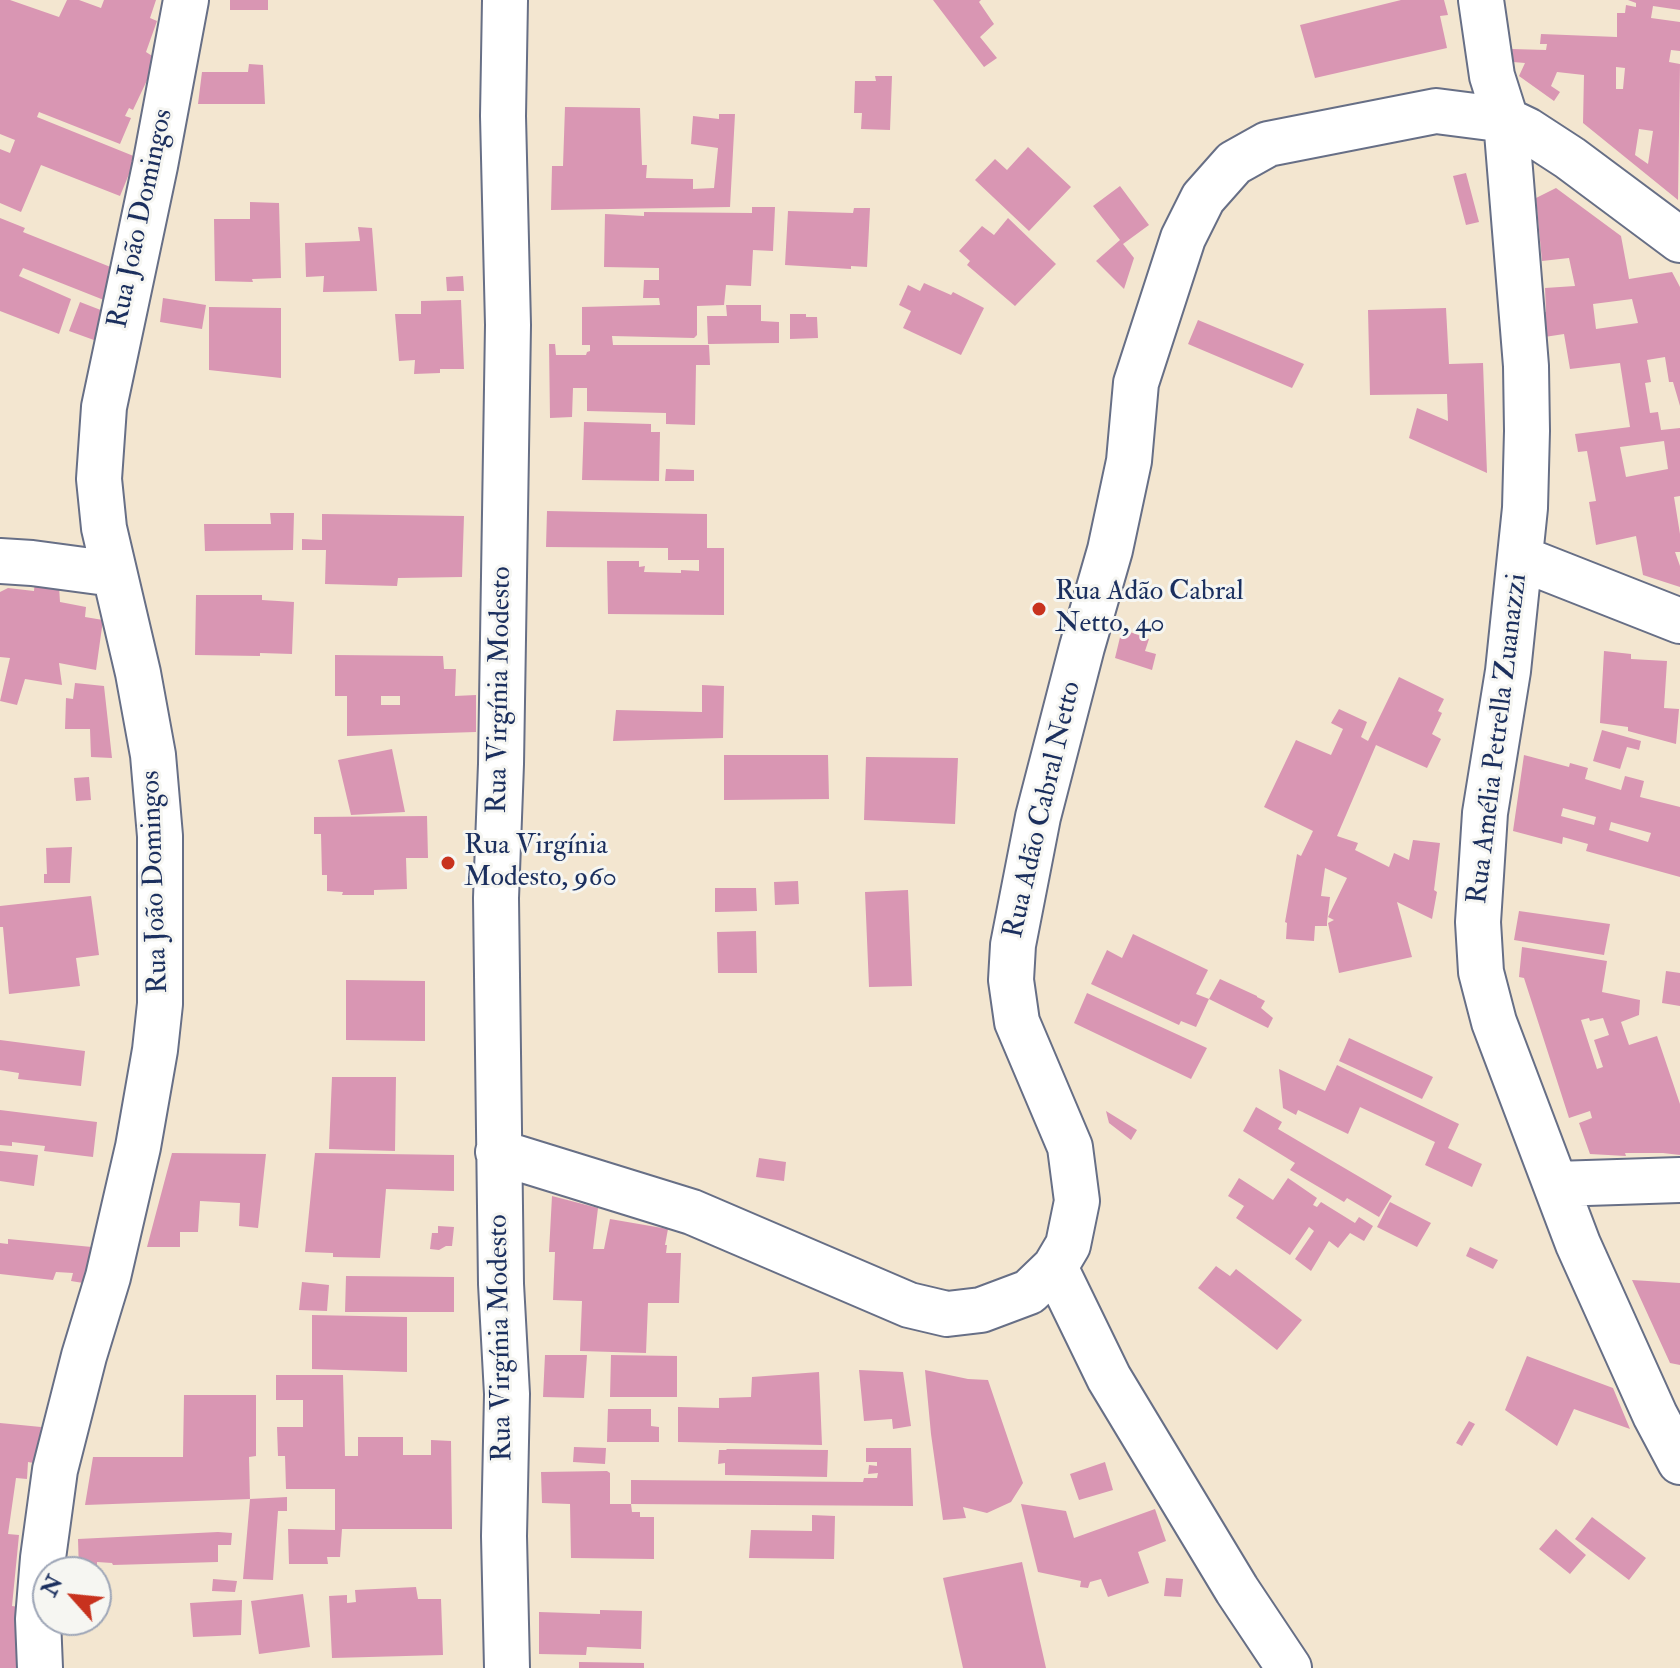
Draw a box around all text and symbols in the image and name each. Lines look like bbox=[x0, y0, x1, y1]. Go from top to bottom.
street label: Rua João Domingos bbox=[102, 106, 182, 332]
street label: Rua Virgínia Modesto bbox=[482, 566, 520, 814]
street label: Rua Amélia Petrella Zuanazzi bbox=[1462, 572, 1536, 906]
place label: Rua Adão Cabral Netto, 40 bbox=[1055, 576, 1244, 642]
marker: Rua Adão Cabral Netto, 40 bbox=[1030, 600, 1048, 618]
street label: Rua Adão Cabral Netto bbox=[998, 678, 1090, 942]
street label: Rua João Domingos bbox=[135, 770, 177, 994]
place label: Rua Virgínia Modesto, 960 bbox=[464, 830, 617, 896]
marker: Rua Virgínia Modesto, 960 bbox=[439, 854, 457, 872]
street label: Rua Virgínia Modesto bbox=[483, 1214, 521, 1462]
north arrow bbox=[32, 1556, 112, 1636]
text: N bbox=[35, 1571, 69, 1601]

